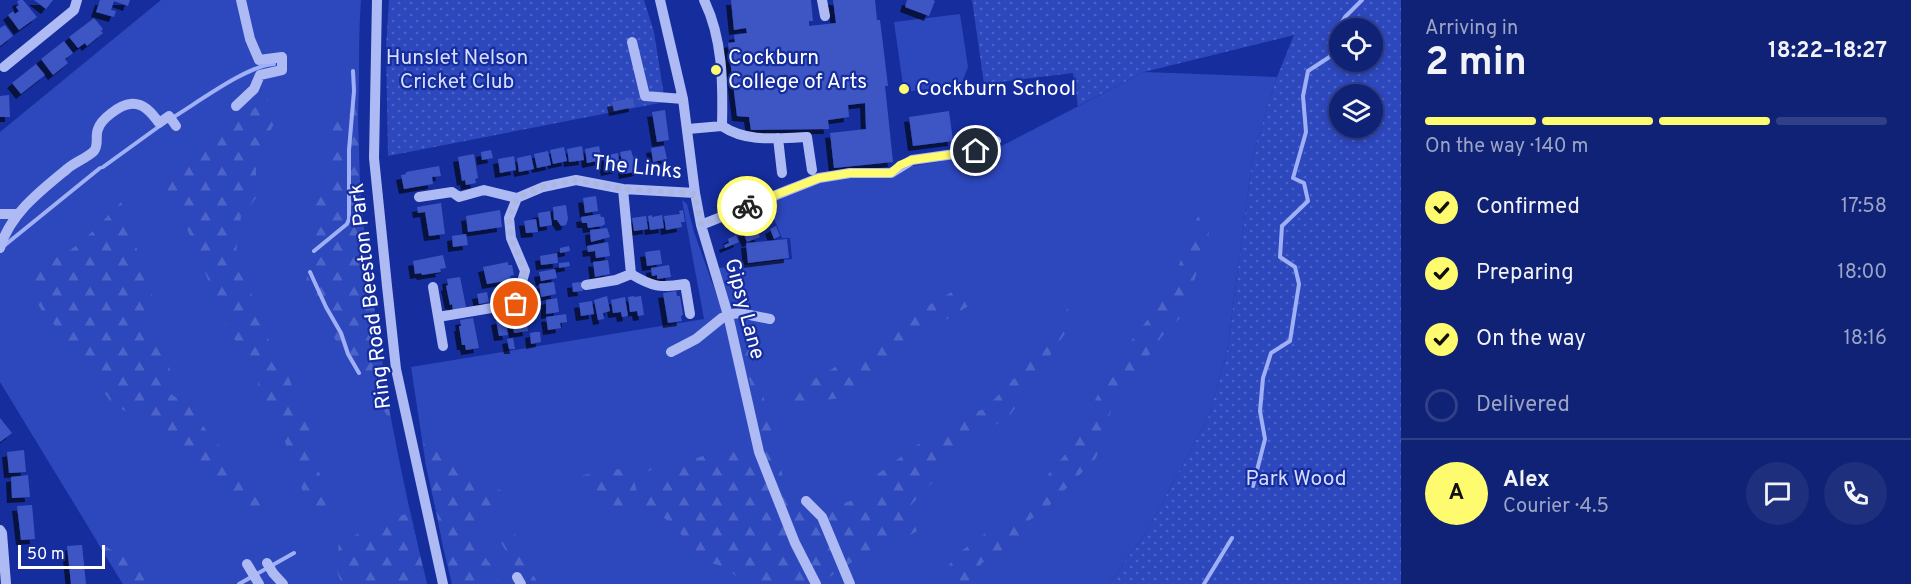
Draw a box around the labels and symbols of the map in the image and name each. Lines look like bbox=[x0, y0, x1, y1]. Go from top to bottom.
park label: Hunslet Nelson Cricket Club bbox=[386, 45, 528, 96]
place label: Cockburn College of Arts bbox=[728, 45, 867, 96]
marker: Cockburn College of Arts bbox=[709, 63, 723, 77]
place label: Cockburn School bbox=[916, 76, 1076, 103]
marker: Cockburn School bbox=[897, 82, 911, 96]
pin bbox=[950, 125, 1001, 176]
street label: The Links bbox=[591, 150, 683, 186]
courier bbox=[717, 176, 777, 236]
street label: Ring Road Beeston Park bbox=[344, 181, 398, 411]
street label: Gipsy Lane bbox=[718, 256, 770, 362]
pin bbox=[490, 278, 541, 329]
park label: Park Wood bbox=[1246, 466, 1347, 493]
scale bar bbox=[18, 542, 105, 570]

